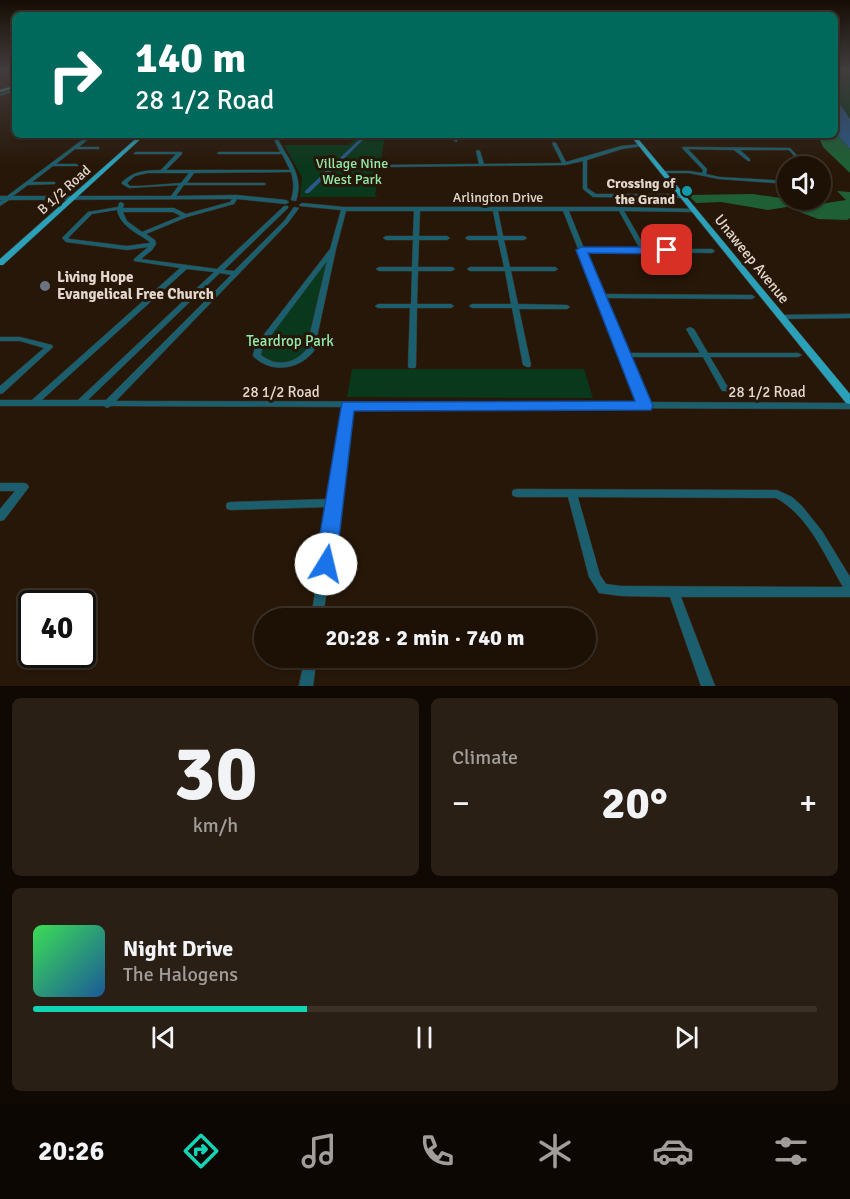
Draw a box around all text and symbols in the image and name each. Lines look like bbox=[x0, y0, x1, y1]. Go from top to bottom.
text: 140 m bbox=[135, 33, 246, 84]
icon: right bbox=[36, 36, 114, 114]
text: 28 1/2 Road bbox=[135, 84, 274, 117]
park label: Village Nine West Park bbox=[316, 155, 388, 188]
map controls bbox=[777, 156, 831, 210]
button: sound bbox=[777, 156, 831, 210]
street label: B 1/2 Road bbox=[34, 162, 94, 218]
place label: Crossing of the Grand bbox=[607, 175, 676, 208]
marker: Crossing of the Grand bbox=[680, 184, 694, 198]
street label: Arlington Drive bbox=[453, 189, 543, 206]
street label: Unaweep Avenue bbox=[711, 211, 793, 307]
pin bbox=[641, 224, 692, 275]
icon: arrive bbox=[650, 233, 683, 266]
place label: Living Hope Evangelical Free Church bbox=[57, 268, 214, 303]
marker: Living Hope Evangelical Free Church bbox=[38, 279, 52, 293]
park label: Teardrop Park bbox=[246, 332, 334, 350]
street label: 28 1/2 Road bbox=[242, 383, 320, 401]
street label: 28 1/2 Road bbox=[728, 383, 806, 401]
position arrow bbox=[294, 532, 358, 596]
speed limit sign: 40 bbox=[18, 590, 96, 668]
text: 20:28 · 2 min · 740 m bbox=[325, 624, 525, 651]
text: 30 bbox=[173, 726, 258, 822]
text: Climate bbox=[452, 745, 518, 770]
text: 20° bbox=[601, 776, 668, 831]
text: − bbox=[452, 783, 470, 824]
text: + bbox=[799, 783, 817, 824]
text: km/h bbox=[193, 813, 238, 838]
text: Night Drive bbox=[123, 935, 233, 962]
text: The Halogens bbox=[123, 962, 238, 987]
icon: previous bbox=[147, 1021, 180, 1054]
icon: pause bbox=[408, 1021, 441, 1054]
icon: next bbox=[670, 1021, 703, 1054]
icon: directions bbox=[180, 1130, 222, 1172]
icon: music bbox=[298, 1130, 340, 1172]
icon: phone bbox=[416, 1130, 458, 1172]
icon: climate bbox=[534, 1130, 576, 1172]
icon: car bbox=[652, 1130, 694, 1172]
icon: filters bbox=[770, 1130, 812, 1172]
text: 20:26 bbox=[38, 1135, 104, 1168]

